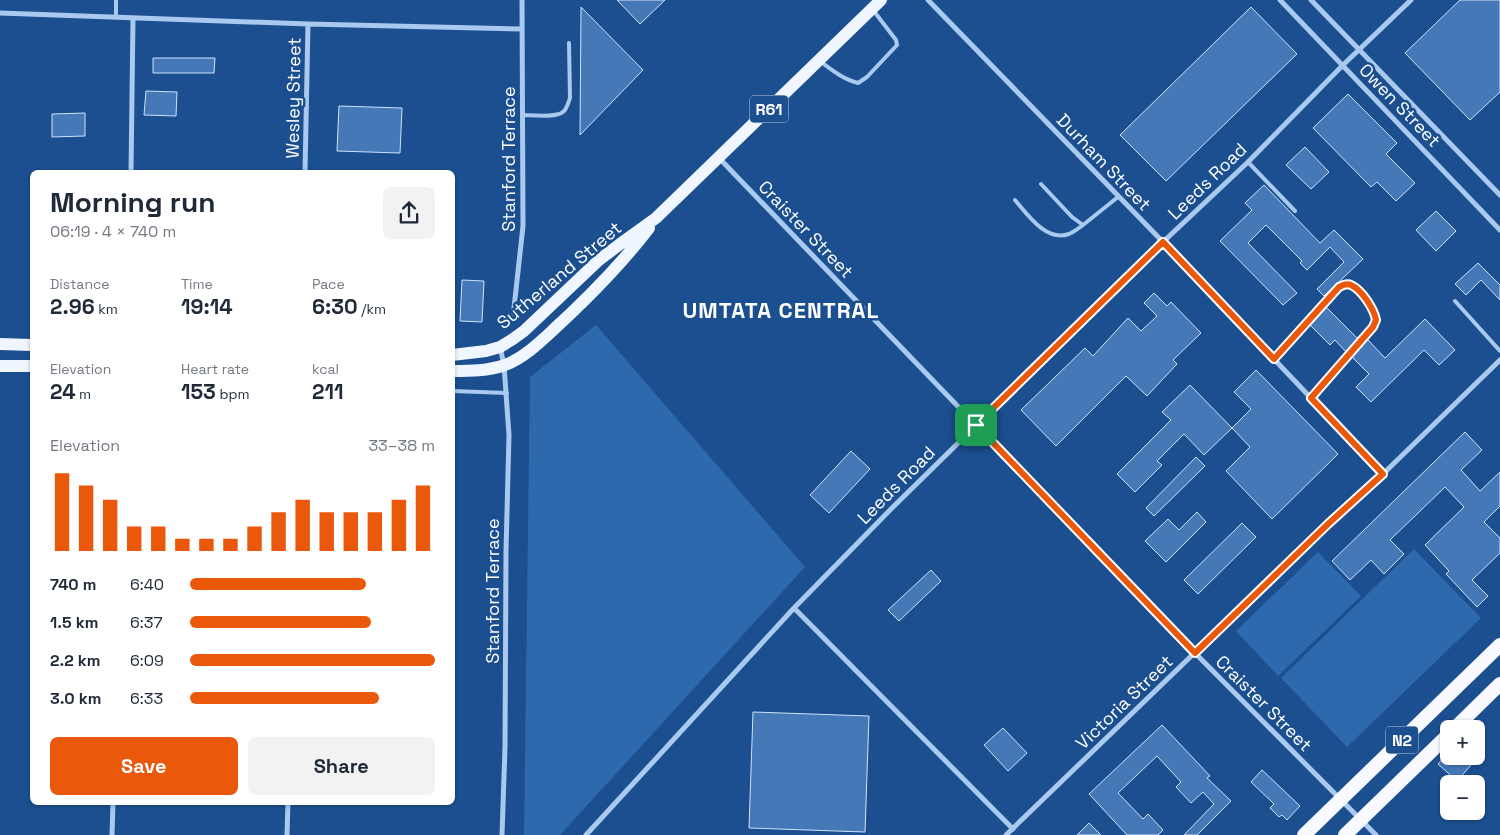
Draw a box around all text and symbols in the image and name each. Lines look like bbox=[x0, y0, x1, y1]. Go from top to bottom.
street label: Wesley Street bbox=[280, 37, 306, 159]
street label: Owen Street bbox=[1354, 58, 1446, 152]
street label: Stanford Terrace bbox=[497, 86, 520, 232]
road number: R61 bbox=[750, 96, 788, 122]
street label: Durham Street bbox=[1052, 109, 1156, 215]
street label: Leeds Road bbox=[1163, 138, 1251, 224]
street label: Craister Street bbox=[754, 175, 858, 283]
text: Morning run bbox=[50, 184, 215, 220]
button: share bbox=[383, 187, 435, 239]
street label: Sutherland Street bbox=[492, 216, 626, 334]
text: 06:19 · 4 × 740 m bbox=[50, 221, 176, 242]
text: Distance bbox=[50, 275, 110, 293]
text: Time bbox=[181, 275, 213, 293]
text: Pace bbox=[312, 275, 345, 293]
text: 2.96 bbox=[50, 293, 95, 320]
text: 19:14 bbox=[181, 293, 233, 320]
text: 6:30 bbox=[312, 293, 358, 320]
district label: UMTATA CENTRAL bbox=[683, 296, 879, 324]
text: km bbox=[95, 300, 118, 318]
text: /km bbox=[358, 300, 386, 318]
text: Elevation bbox=[50, 360, 111, 378]
text: Heart rate bbox=[181, 360, 249, 378]
text: kcal bbox=[312, 360, 339, 378]
text: 24 bbox=[50, 378, 76, 405]
text: 153 bbox=[181, 378, 216, 405]
text: 211 bbox=[312, 378, 343, 405]
text: m bbox=[76, 385, 91, 403]
text: bpm bbox=[216, 385, 250, 403]
pin bbox=[955, 404, 997, 446]
icon: arrive bbox=[962, 411, 990, 439]
text: Elevation bbox=[50, 435, 120, 456]
text: 33–38 m bbox=[368, 435, 435, 456]
street label: Leeds Road bbox=[852, 441, 940, 529]
street label: Stanford Terrace bbox=[481, 518, 504, 664]
text: 740 m bbox=[50, 574, 96, 595]
text: 6:40 bbox=[130, 574, 164, 595]
text: 1.5 km bbox=[50, 612, 98, 633]
text: 6:37 bbox=[130, 612, 163, 633]
text: 2.2 km bbox=[50, 650, 101, 671]
text: 6:09 bbox=[130, 650, 164, 671]
street label: Victoria Street bbox=[1071, 650, 1177, 754]
street label: Craister Street bbox=[1211, 650, 1317, 756]
text: 3.0 km bbox=[50, 688, 101, 709]
text: 6:33 bbox=[130, 688, 163, 709]
map controls bbox=[1440, 720, 1485, 820]
button: + bbox=[1440, 720, 1485, 765]
road number: N2 bbox=[1386, 726, 1418, 754]
button: Save bbox=[50, 737, 238, 795]
button: Share bbox=[248, 737, 435, 795]
button: − bbox=[1440, 775, 1485, 820]

